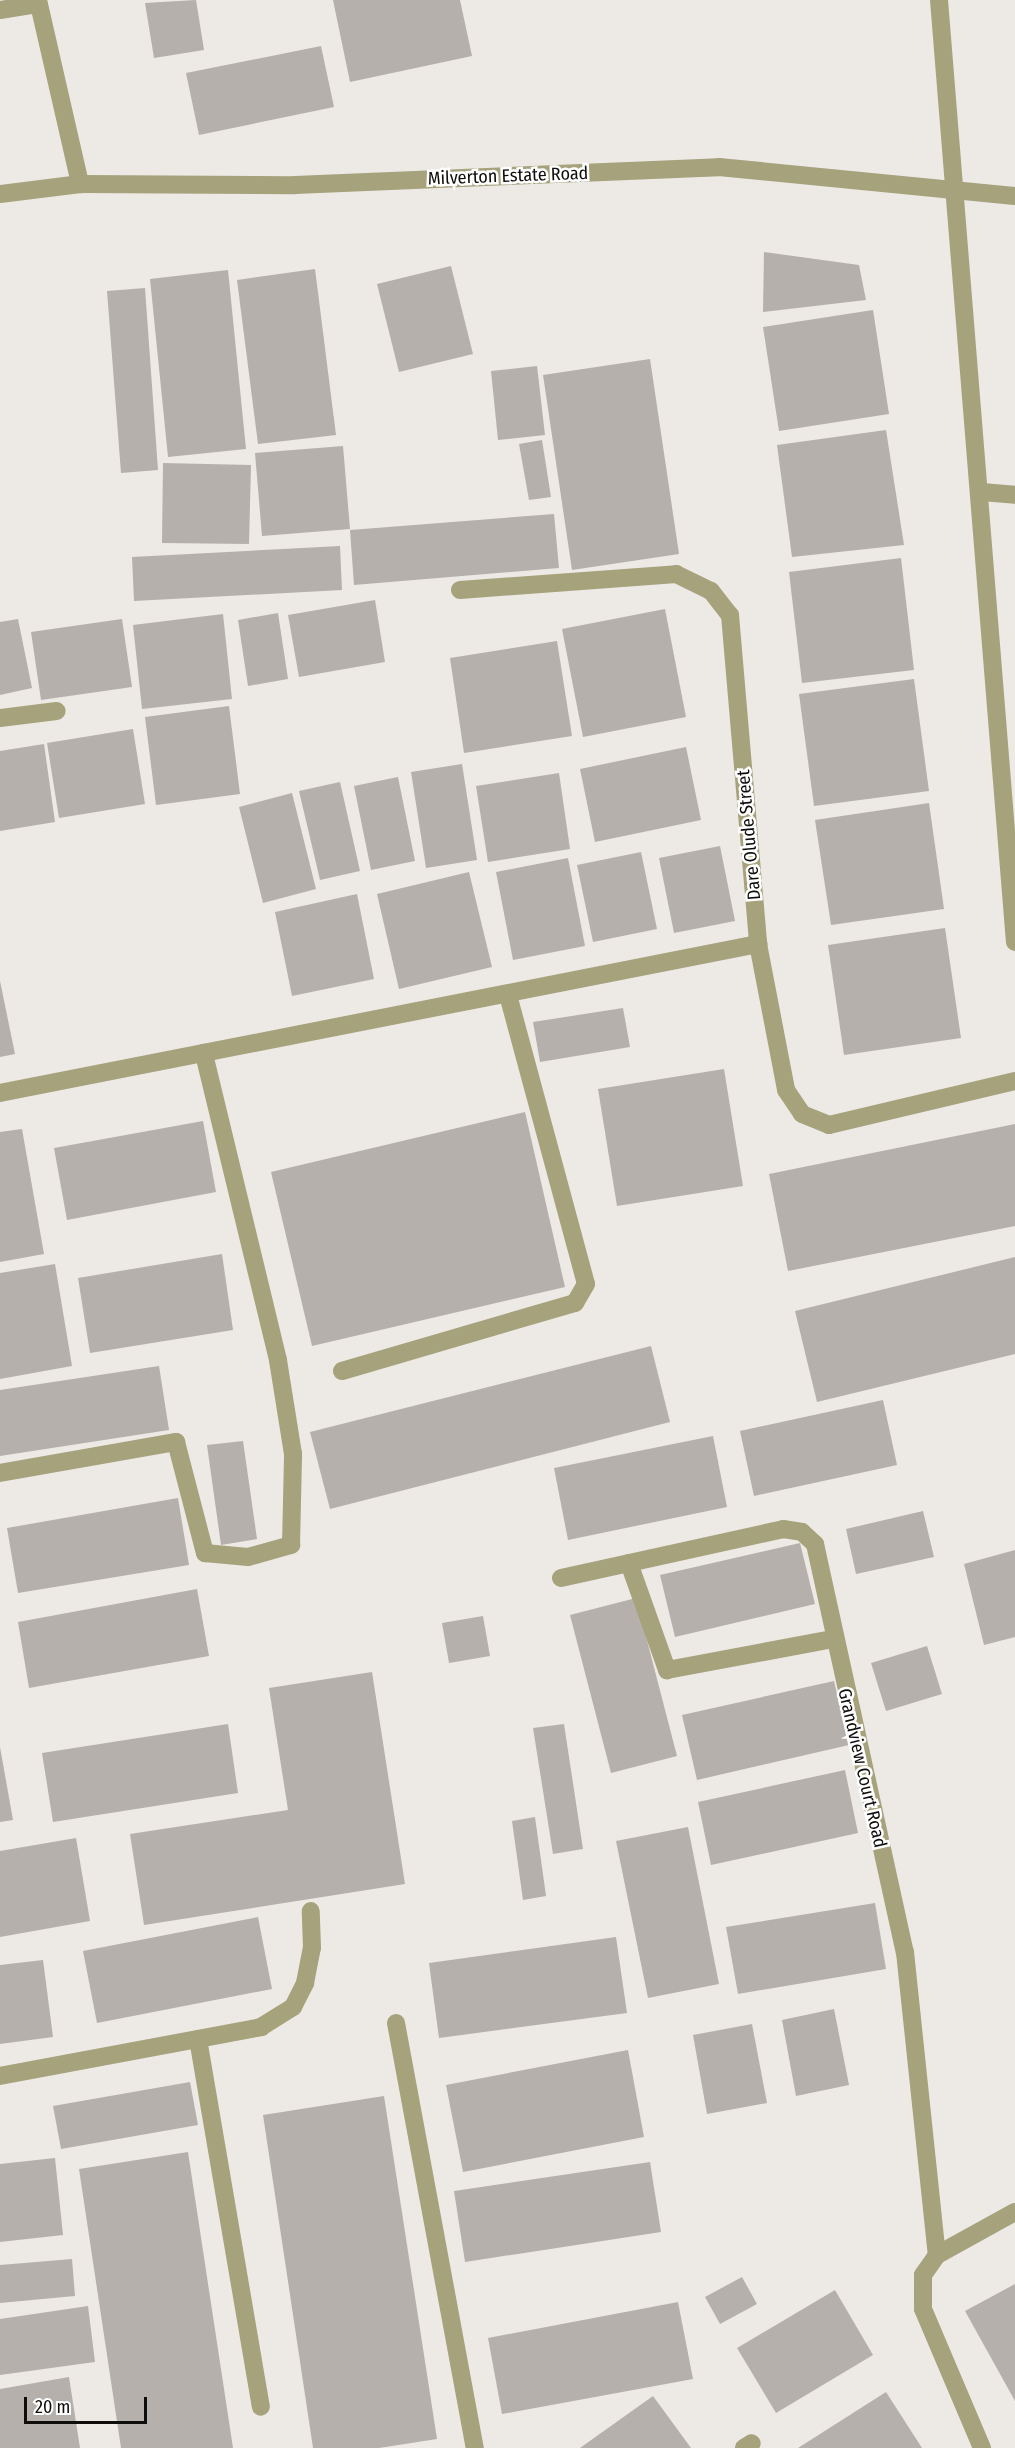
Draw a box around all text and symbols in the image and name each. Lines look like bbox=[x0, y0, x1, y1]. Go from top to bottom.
street label: Milverton Estate Road bbox=[427, 162, 589, 190]
street label: Dare Olude Street bbox=[733, 769, 765, 901]
street label: Grandview Court Road bbox=[833, 1686, 891, 1850]
scale bar bbox=[27, 2385, 150, 2423]
text: 20 m bbox=[35, 2396, 70, 2418]

